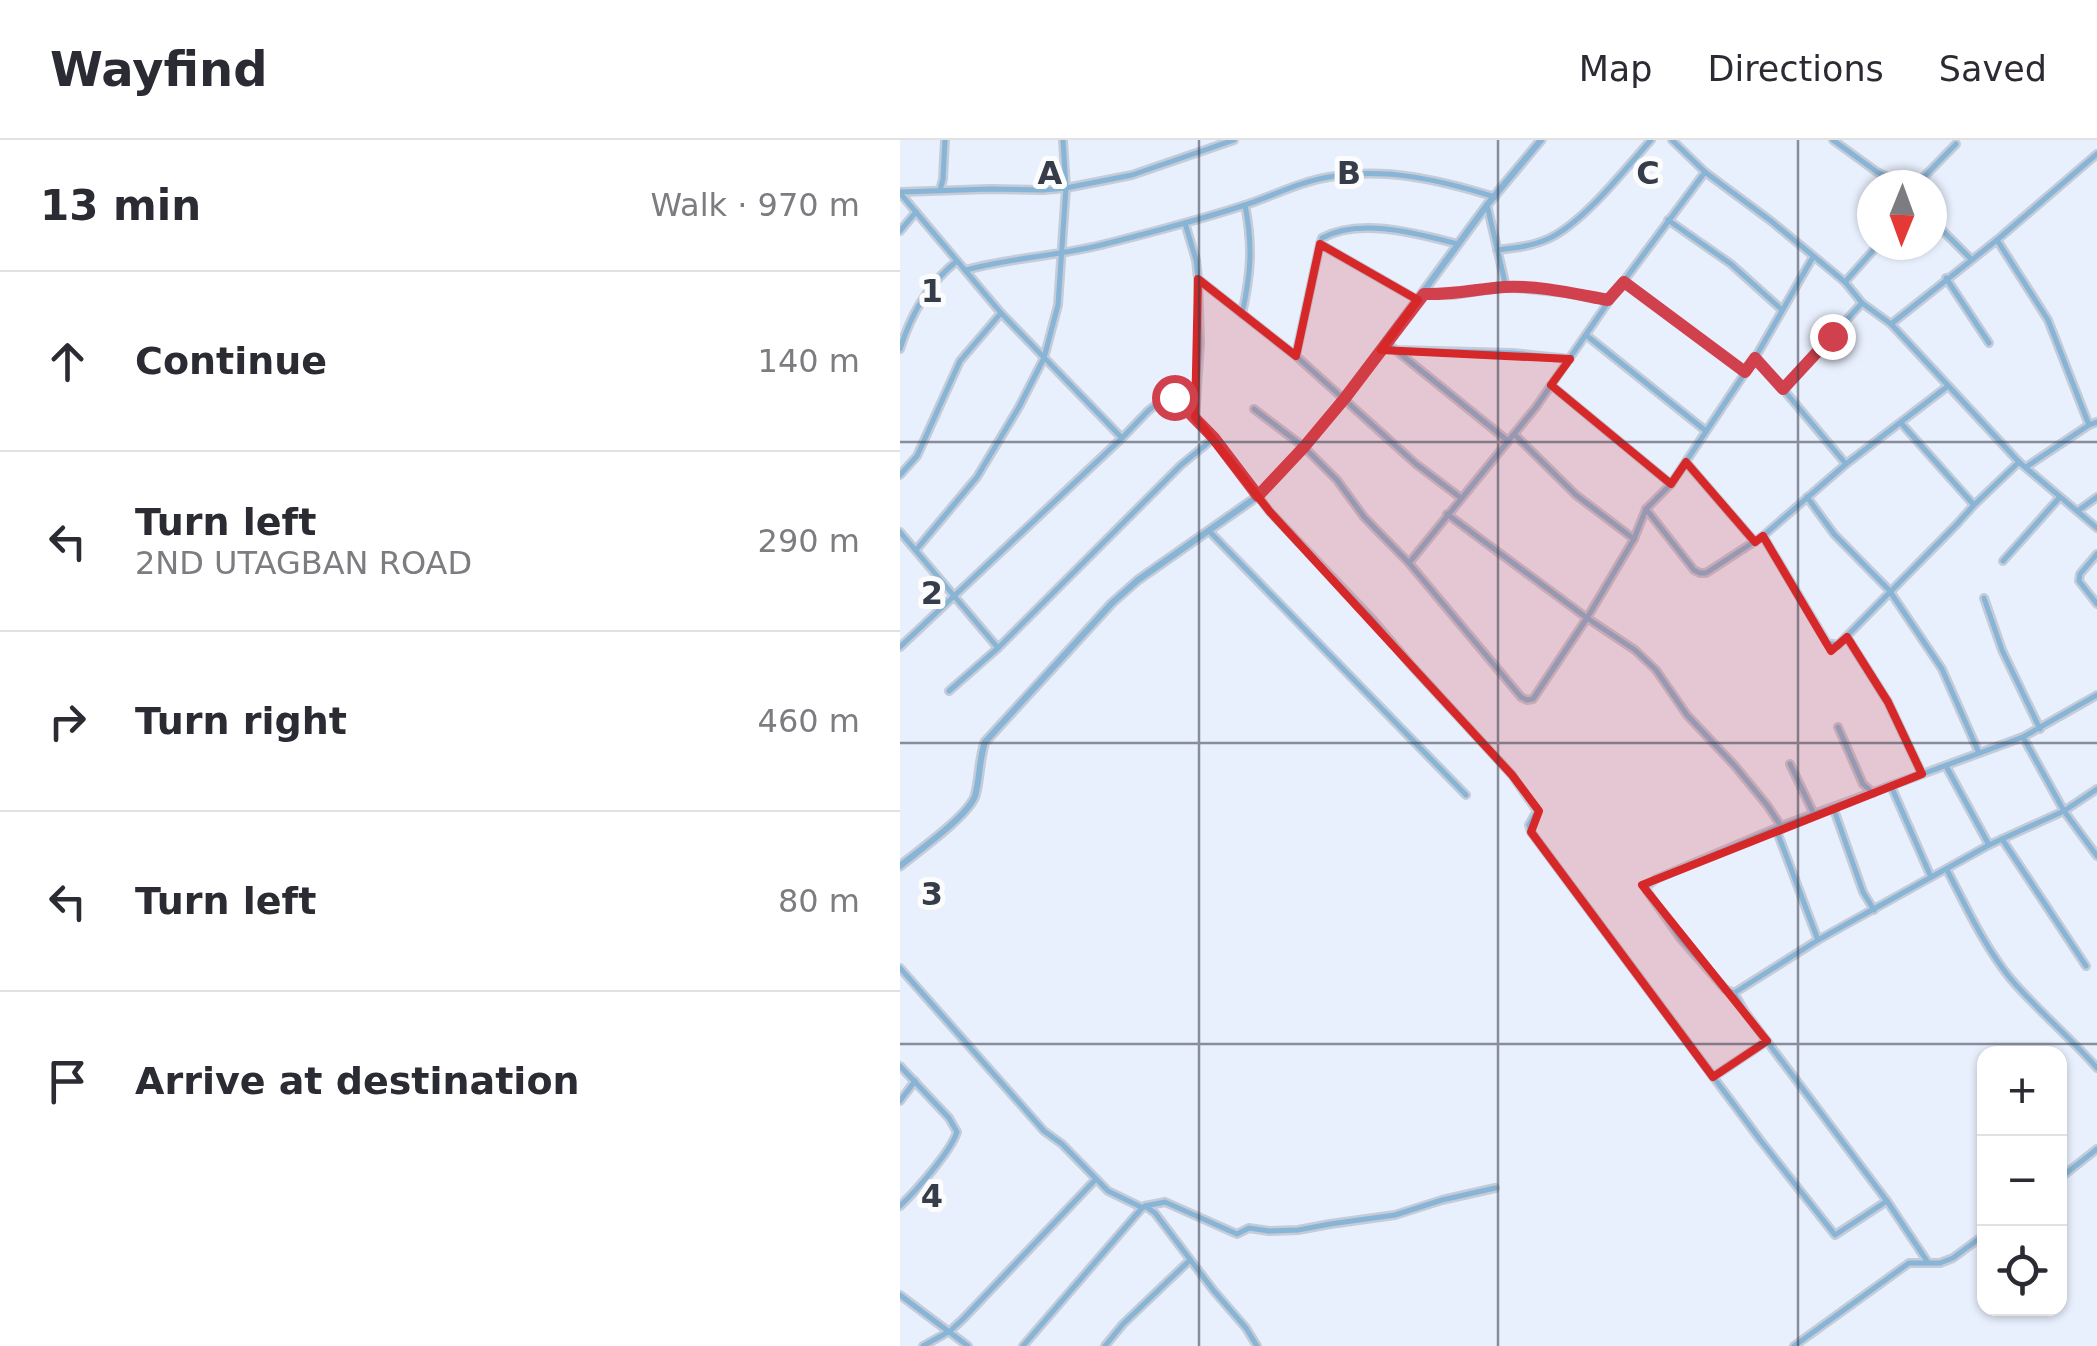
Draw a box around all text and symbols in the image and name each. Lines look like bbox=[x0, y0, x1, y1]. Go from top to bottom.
text: Wayfind bbox=[50, 41, 268, 97]
text: Map bbox=[1579, 49, 1653, 89]
text: Directions bbox=[1708, 49, 1884, 89]
text: Saved bbox=[1939, 49, 2047, 89]
text: A bbox=[1038, 154, 1063, 192]
text: B bbox=[1337, 154, 1361, 192]
text: C bbox=[1636, 154, 1660, 192]
north arrow bbox=[1857, 170, 1947, 260]
text: 13 min bbox=[40, 181, 201, 230]
text: Walk · 970 m bbox=[650, 186, 860, 224]
text: 1 bbox=[921, 272, 943, 310]
route end bbox=[1810, 314, 1856, 360]
icon: ahead bbox=[40, 334, 95, 389]
text: Continue bbox=[135, 339, 327, 383]
text: 140 m bbox=[758, 342, 860, 380]
route start bbox=[1152, 375, 1198, 421]
text: Turn left bbox=[135, 500, 316, 544]
icon: left bbox=[40, 514, 95, 569]
text: 290 m bbox=[758, 522, 860, 560]
text: 2ND UTAGBAN ROAD bbox=[135, 544, 472, 582]
text: 2 bbox=[921, 574, 943, 612]
icon: right bbox=[40, 694, 95, 749]
text: Turn right bbox=[135, 699, 347, 743]
text: 460 m bbox=[758, 702, 860, 740]
icon: left bbox=[40, 874, 95, 929]
text: 3 bbox=[921, 875, 943, 913]
text: Turn left bbox=[135, 879, 316, 923]
text: 80 m bbox=[778, 882, 860, 920]
map controls bbox=[1977, 1046, 2067, 1316]
button: + bbox=[1977, 1046, 2067, 1136]
icon: arrive bbox=[40, 1054, 95, 1109]
text: Arrive at destination bbox=[135, 1059, 580, 1103]
button: − bbox=[1977, 1136, 2067, 1226]
text: 4 bbox=[921, 1177, 943, 1215]
button: locate bbox=[1977, 1226, 2067, 1316]

